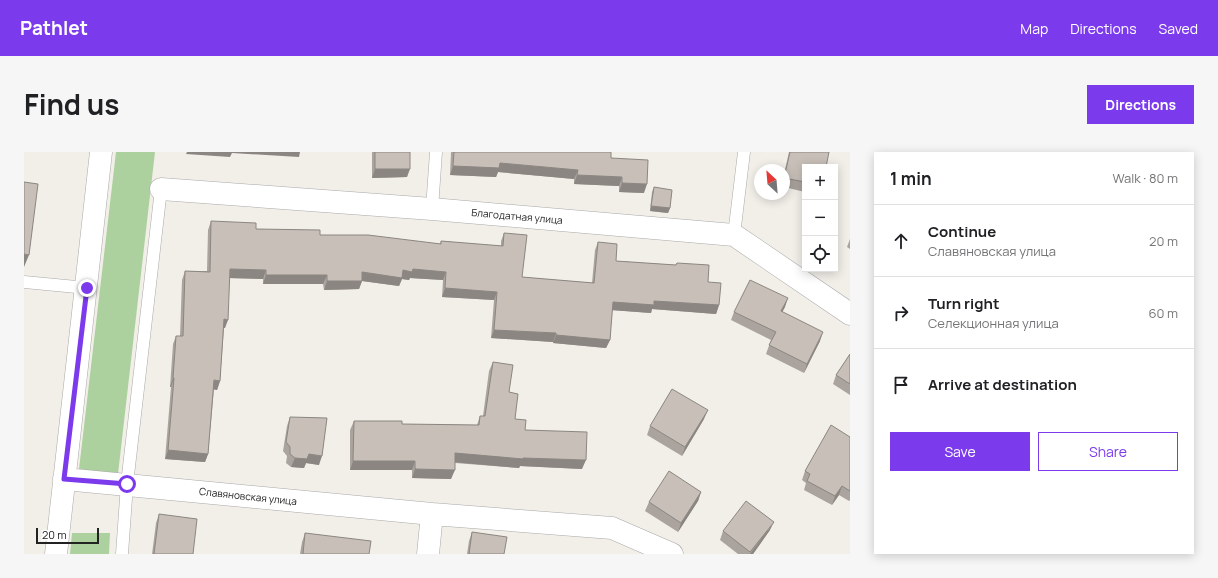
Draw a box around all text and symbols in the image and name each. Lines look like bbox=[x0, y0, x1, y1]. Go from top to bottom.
text: Pathlet bbox=[20, 15, 88, 41]
text: Map bbox=[1020, 19, 1048, 38]
text: Directions bbox=[1070, 19, 1137, 38]
text: Saved bbox=[1159, 19, 1198, 38]
text: Find us bbox=[24, 85, 119, 123]
button: Directions bbox=[1087, 85, 1194, 124]
north arrow bbox=[754, 164, 790, 200]
map controls bbox=[802, 164, 838, 272]
button: + bbox=[802, 164, 838, 200]
text: 1 min bbox=[890, 167, 932, 190]
text: Walk · 80 m bbox=[1112, 169, 1178, 187]
button: − bbox=[802, 200, 838, 236]
street label: Благодатная улица bbox=[471, 205, 563, 227]
text: Continue bbox=[928, 221, 996, 242]
icon: ahead bbox=[890, 230, 912, 252]
text: 20 m bbox=[1149, 232, 1178, 250]
button: locate bbox=[802, 236, 838, 272]
text: Славяновская улица bbox=[928, 242, 1056, 260]
route end bbox=[78, 279, 96, 297]
text: Turn right bbox=[928, 293, 999, 314]
icon: right bbox=[890, 302, 912, 324]
text: 60 m bbox=[1148, 304, 1178, 322]
text: Селекционная улица bbox=[928, 314, 1059, 332]
icon: arrive bbox=[890, 374, 912, 396]
text: Arrive at destination bbox=[928, 374, 1077, 395]
button: Save bbox=[890, 432, 1030, 471]
button: Share bbox=[1038, 432, 1178, 471]
route start bbox=[118, 475, 136, 493]
street label: Славяновская улица bbox=[198, 484, 298, 508]
scale bar bbox=[36, 526, 99, 545]
text: 20 m bbox=[42, 527, 67, 542]

